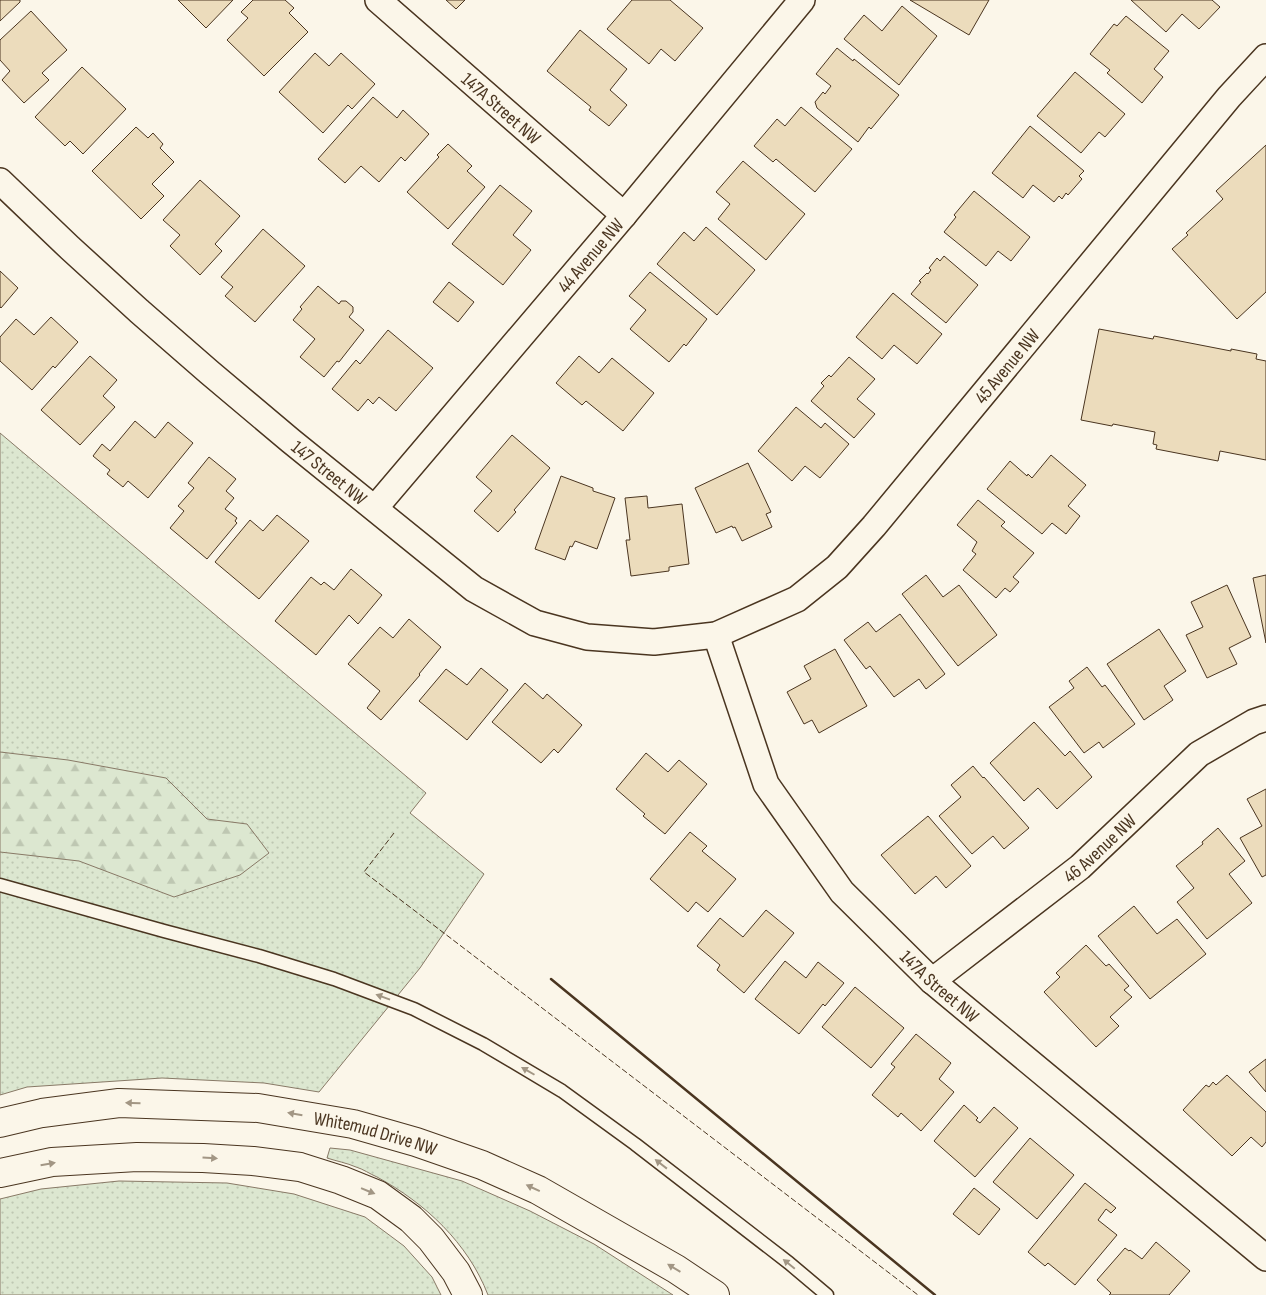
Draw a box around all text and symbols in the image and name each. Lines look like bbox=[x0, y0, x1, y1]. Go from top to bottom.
street label: 147A Street NW bbox=[456, 68, 545, 150]
street label: 44 Avenue NW bbox=[553, 214, 630, 298]
street label: 45 Avenue NW bbox=[970, 324, 1046, 409]
street label: 147 Street NW bbox=[286, 436, 372, 511]
street label: 46 Avenue NW bbox=[1059, 809, 1142, 888]
street label: 147A Street NW bbox=[895, 946, 984, 1029]
one-way arrow bbox=[376, 993, 391, 1000]
one-way arrow bbox=[521, 1066, 534, 1075]
one-way arrow bbox=[125, 1099, 141, 1107]
street label: Whitemud Drive NW bbox=[312, 1108, 440, 1162]
one-way arrow bbox=[287, 1110, 303, 1118]
one-way arrow bbox=[202, 1155, 218, 1163]
one-way arrow bbox=[40, 1159, 56, 1167]
one-way arrow bbox=[654, 1159, 668, 1169]
one-way arrow bbox=[526, 1183, 540, 1191]
one-way arrow bbox=[361, 1187, 376, 1195]
one-way arrow bbox=[783, 1258, 796, 1269]
one-way arrow bbox=[668, 1264, 681, 1273]

